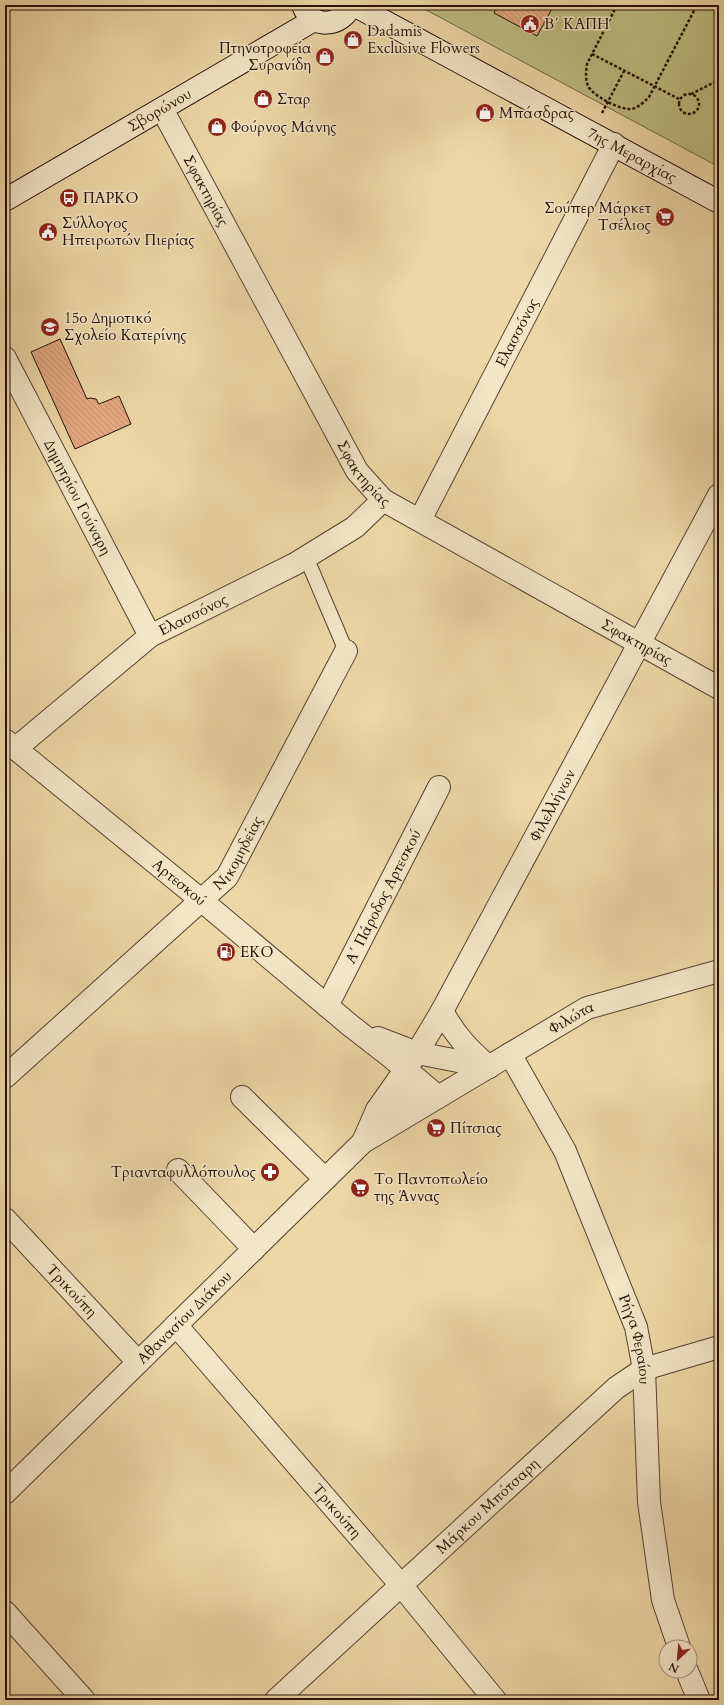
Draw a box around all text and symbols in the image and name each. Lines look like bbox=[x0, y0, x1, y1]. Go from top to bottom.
public building icon: Β΄ ΚΑΠΗ bbox=[519, 13, 541, 35]
place label: Β΄ ΚΑΠΗ bbox=[544, 14, 610, 34]
place label: Dadamis Exclusive Flowers bbox=[367, 21, 480, 58]
shop icon: Dadamis Exclusive Flowers bbox=[342, 29, 364, 51]
place label: Πτηνοτροφεία Συρανίδη bbox=[219, 38, 311, 75]
shop icon: Πτηνοτροφεία Συρανίδη bbox=[314, 46, 336, 68]
street label: Σβορώνου bbox=[124, 83, 195, 136]
shop icon: Σταρ bbox=[252, 88, 274, 110]
place label: Σταρ bbox=[277, 89, 311, 109]
shop icon: Μπάσδρας bbox=[474, 102, 496, 124]
place label: Μπάσδρας bbox=[499, 103, 575, 123]
shop icon: Φούρνος Μάνης bbox=[206, 116, 228, 138]
place label: Φούρνος Μάνης bbox=[231, 117, 337, 137]
street label: 7ης Μεραρχίας bbox=[584, 123, 681, 188]
street label: Σφακτηρίας bbox=[179, 152, 234, 231]
bus stop icon: ΠΑΡΚΟ bbox=[58, 187, 80, 209]
place label: ΠΑΡΚΟ bbox=[83, 188, 138, 208]
place label: Σούπερ Μάρκετ Τσέλιος bbox=[544, 198, 652, 235]
supermarket icon: Σούπερ Μάρκετ Τσέλιος bbox=[654, 206, 676, 228]
place label: Σύλλογος Ηπειρωτών Πιερίας bbox=[62, 213, 195, 250]
public building icon: Σύλλογος Ηπειρωτών Πιερίας bbox=[37, 221, 59, 243]
street label: Ελασσόνος bbox=[491, 294, 543, 370]
place label: 15ο Δημοτικό Σχολείο Κατερίνης bbox=[64, 308, 187, 345]
school or university icon: 15ο Δημοτικό Σχολείο Κατερίνης bbox=[39, 316, 61, 338]
street label: Δημητρίου Γούναρη bbox=[39, 436, 116, 558]
street label: Σφακτηρίας bbox=[332, 437, 394, 512]
street label: Ελασσόνος bbox=[155, 589, 231, 640]
street label: Σφακτηρίας bbox=[598, 614, 676, 670]
street label: Φιλελλήνων bbox=[525, 766, 580, 845]
street label: Νικομηδείας bbox=[209, 812, 268, 895]
street label: Α΄ Πάροδος Αρτεσκού bbox=[340, 826, 426, 967]
street label: Αρτεσκού bbox=[148, 854, 211, 910]
fuel station icon: ΕΚΟ bbox=[215, 941, 237, 963]
place label: ΕΚΟ bbox=[240, 942, 273, 962]
street label: Φιλώτα bbox=[545, 997, 596, 1039]
supermarket icon: Πίτσιας bbox=[425, 1117, 447, 1139]
place label: Πίτσιας bbox=[450, 1118, 502, 1138]
pharmacy icon: Τριανταφυλλόπουλος bbox=[259, 1161, 281, 1183]
place label: Τριανταφυλλόπουλος bbox=[111, 1162, 257, 1182]
place label: Το Παντοπωλείο της Άννας bbox=[374, 1169, 488, 1206]
supermarket icon: Το Παντοπωλείο της Άννας bbox=[349, 1177, 371, 1199]
street label: Τρικούπη bbox=[42, 1260, 102, 1322]
street label: Αθανασίου Διάκου bbox=[132, 1266, 236, 1368]
street label: Ρήγα Φεραίου bbox=[614, 1291, 655, 1385]
street label: Μάρκου Μπότσαρη bbox=[432, 1454, 543, 1558]
street label: Τρικούπη bbox=[308, 1480, 366, 1543]
north arrow bbox=[658, 1639, 698, 1679]
text: N bbox=[666, 1659, 681, 1676]

